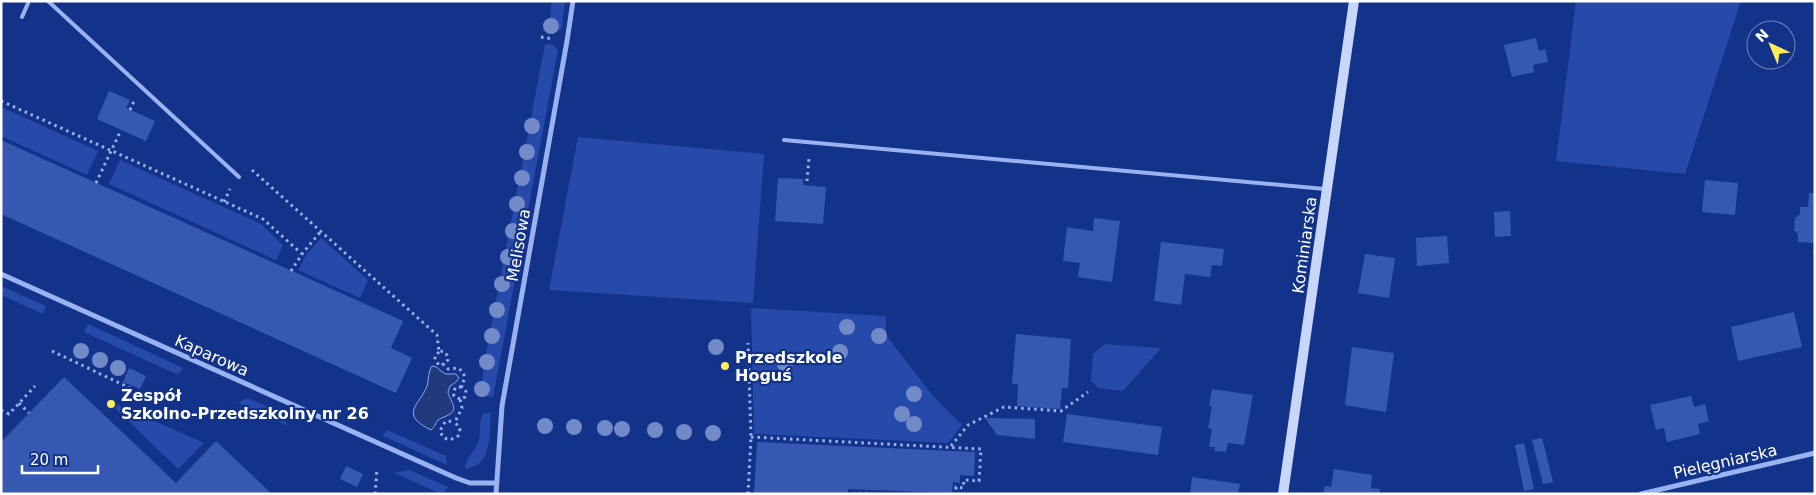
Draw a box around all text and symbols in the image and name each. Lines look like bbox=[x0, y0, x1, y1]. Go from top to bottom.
north arrow bbox=[1746, 20, 1796, 70]
text: N bbox=[1752, 26, 1772, 45]
street label: Kominiarska bbox=[1288, 195, 1321, 295]
street label: Melisowa bbox=[503, 207, 534, 283]
street label: Kaparowa bbox=[172, 331, 252, 380]
place label: Przedszkole Hoguś bbox=[735, 348, 843, 385]
marker: Przedszkole Hoguś bbox=[719, 360, 731, 372]
place label: Zespół Szkolno-Przedszkolny nr 26 bbox=[121, 386, 369, 423]
marker: Zespół Szkolno-Przedszkolny nr 26 bbox=[105, 398, 117, 410]
street label: Pielęgniarska bbox=[1671, 440, 1779, 483]
scale bar bbox=[22, 442, 99, 474]
text: 20 m bbox=[30, 451, 68, 469]

